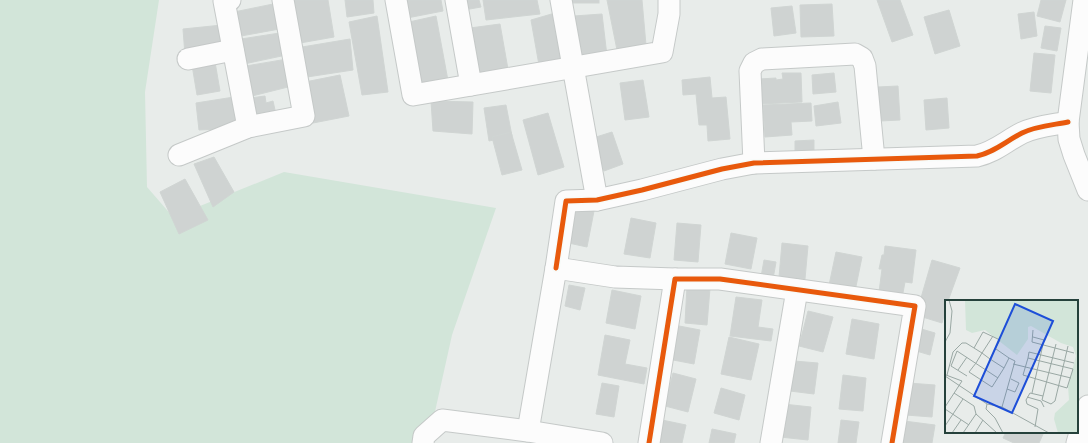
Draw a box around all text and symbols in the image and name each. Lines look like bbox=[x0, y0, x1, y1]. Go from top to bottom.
inset map bbox=[945, 300, 1078, 433]

